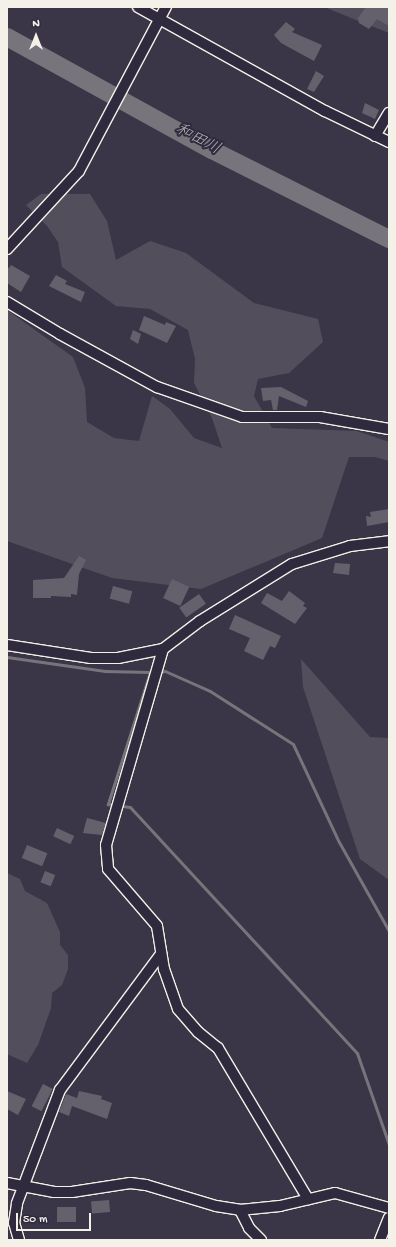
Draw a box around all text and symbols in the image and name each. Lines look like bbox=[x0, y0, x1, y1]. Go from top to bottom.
north arrow bbox=[16, 16, 56, 56]
text: N bbox=[32, 18, 40, 30]
water label: 和田川 bbox=[171, 121, 223, 161]
scale bar bbox=[18, 1205, 93, 1231]
text: 50 m bbox=[23, 1213, 48, 1227]

